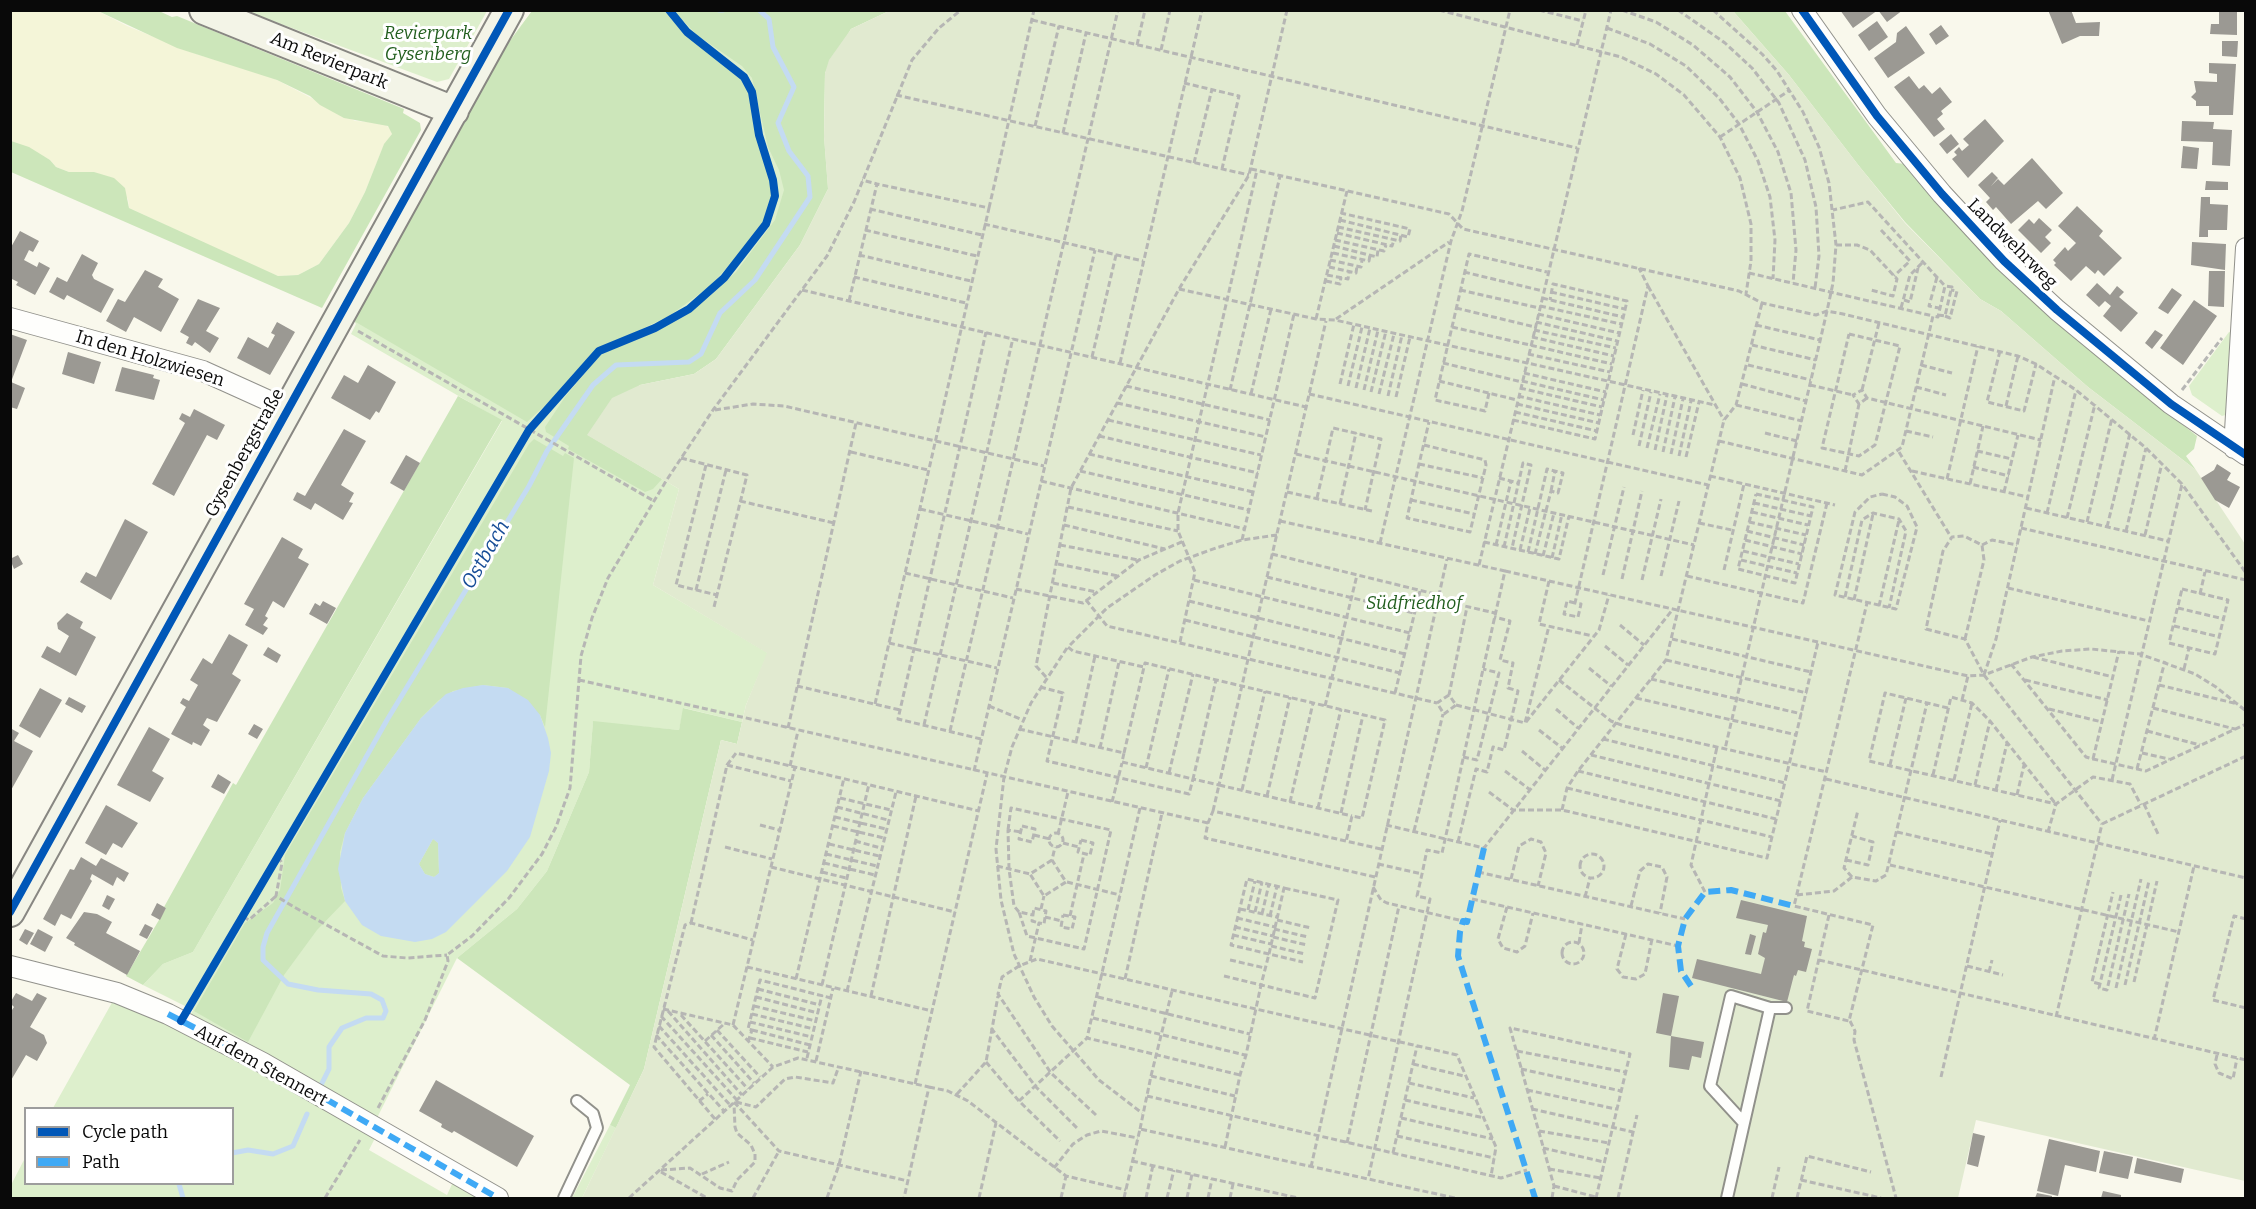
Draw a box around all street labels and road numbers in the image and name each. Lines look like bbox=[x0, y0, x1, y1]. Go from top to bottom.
street label: Am Revierpark bbox=[267, 28, 391, 94]
street label: Landwehrweg bbox=[1962, 194, 2062, 294]
street label: In den Holzwiesen bbox=[73, 326, 227, 392]
street label: Gysenbergstraße bbox=[201, 385, 289, 521]
street label: Auf dem Stennert bbox=[191, 1021, 331, 1111]

